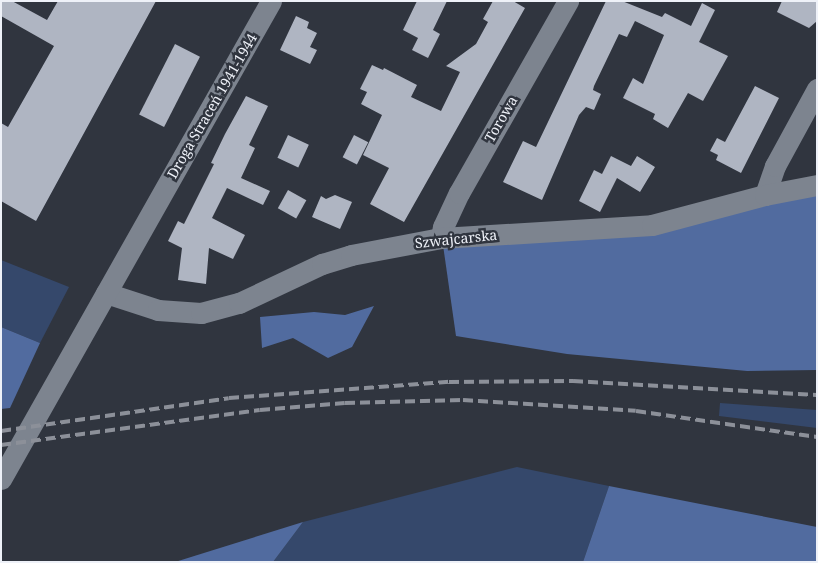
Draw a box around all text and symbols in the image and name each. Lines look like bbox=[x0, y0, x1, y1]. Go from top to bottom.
street label: Droga Straceń 1941-1944 bbox=[164, 31, 260, 181]
street label: Torowa bbox=[481, 93, 521, 145]
street label: Szwajcarska bbox=[414, 226, 498, 252]

